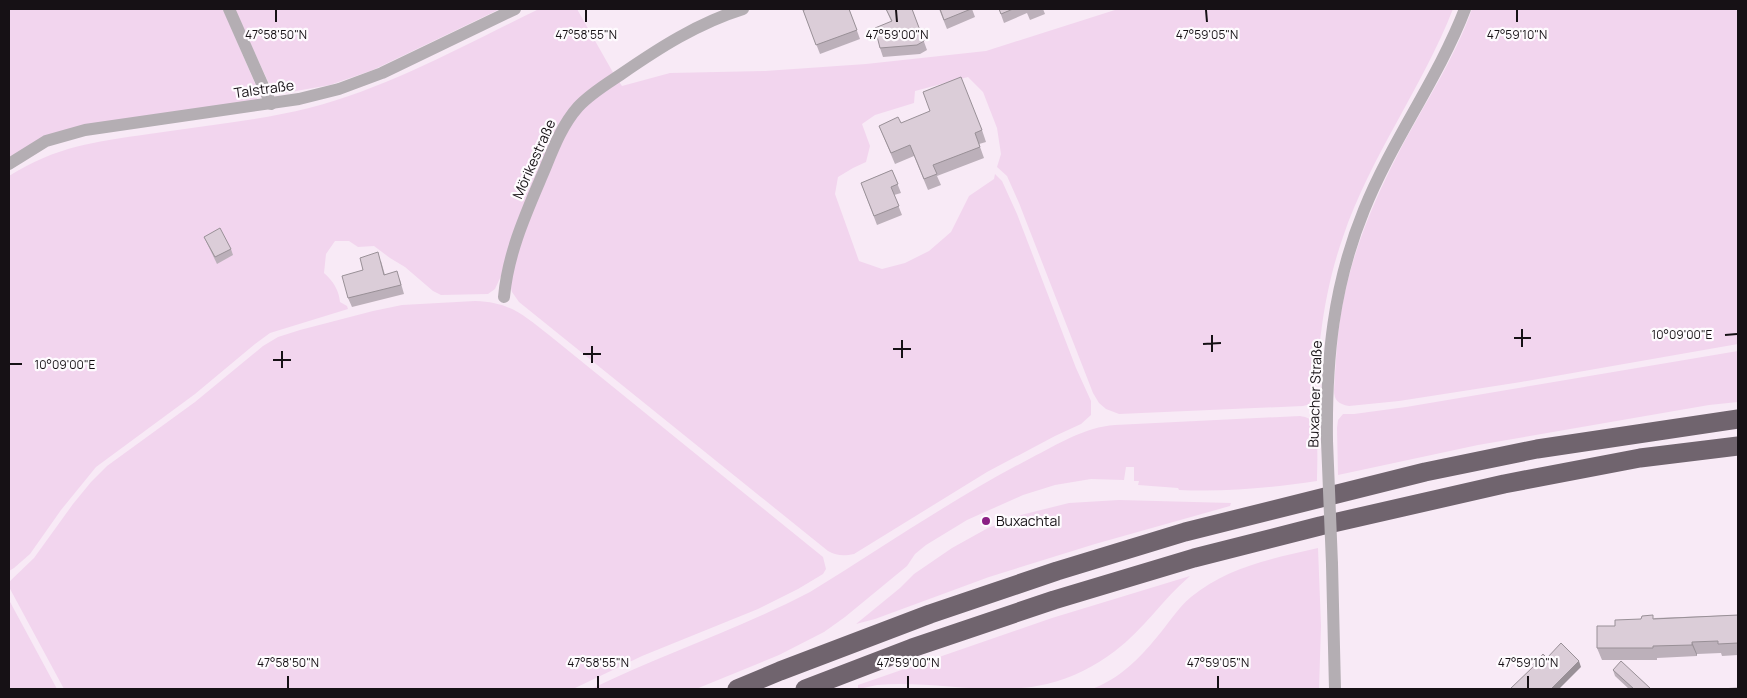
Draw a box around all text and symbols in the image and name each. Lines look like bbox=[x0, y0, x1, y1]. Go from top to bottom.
text: 47°58'50"N bbox=[245, 26, 307, 43]
text: 47°58'55"N bbox=[555, 26, 617, 43]
text: 47°59'00"N bbox=[866, 26, 929, 43]
text: 47°59'05"N bbox=[1176, 26, 1238, 43]
text: 47°59'10"N bbox=[1487, 26, 1547, 43]
street label: Talstraße bbox=[233, 75, 295, 102]
street label: Mörikestraße bbox=[507, 116, 560, 202]
text: 10°09'00"E bbox=[1652, 326, 1713, 343]
street label: Buxacher Straße bbox=[1303, 340, 1326, 448]
text: 10°09'00"E bbox=[35, 356, 96, 373]
place label: Buxachtal bbox=[996, 511, 1061, 530]
marker: Buxachtal bbox=[980, 515, 992, 527]
text: 47°58'50"N bbox=[257, 654, 319, 671]
text: 47°58'55"N bbox=[567, 654, 629, 671]
text: 47°59'00"N bbox=[877, 654, 940, 671]
text: 47°59'05"N bbox=[1187, 654, 1249, 671]
text: 47°59'10"N bbox=[1498, 654, 1558, 671]

